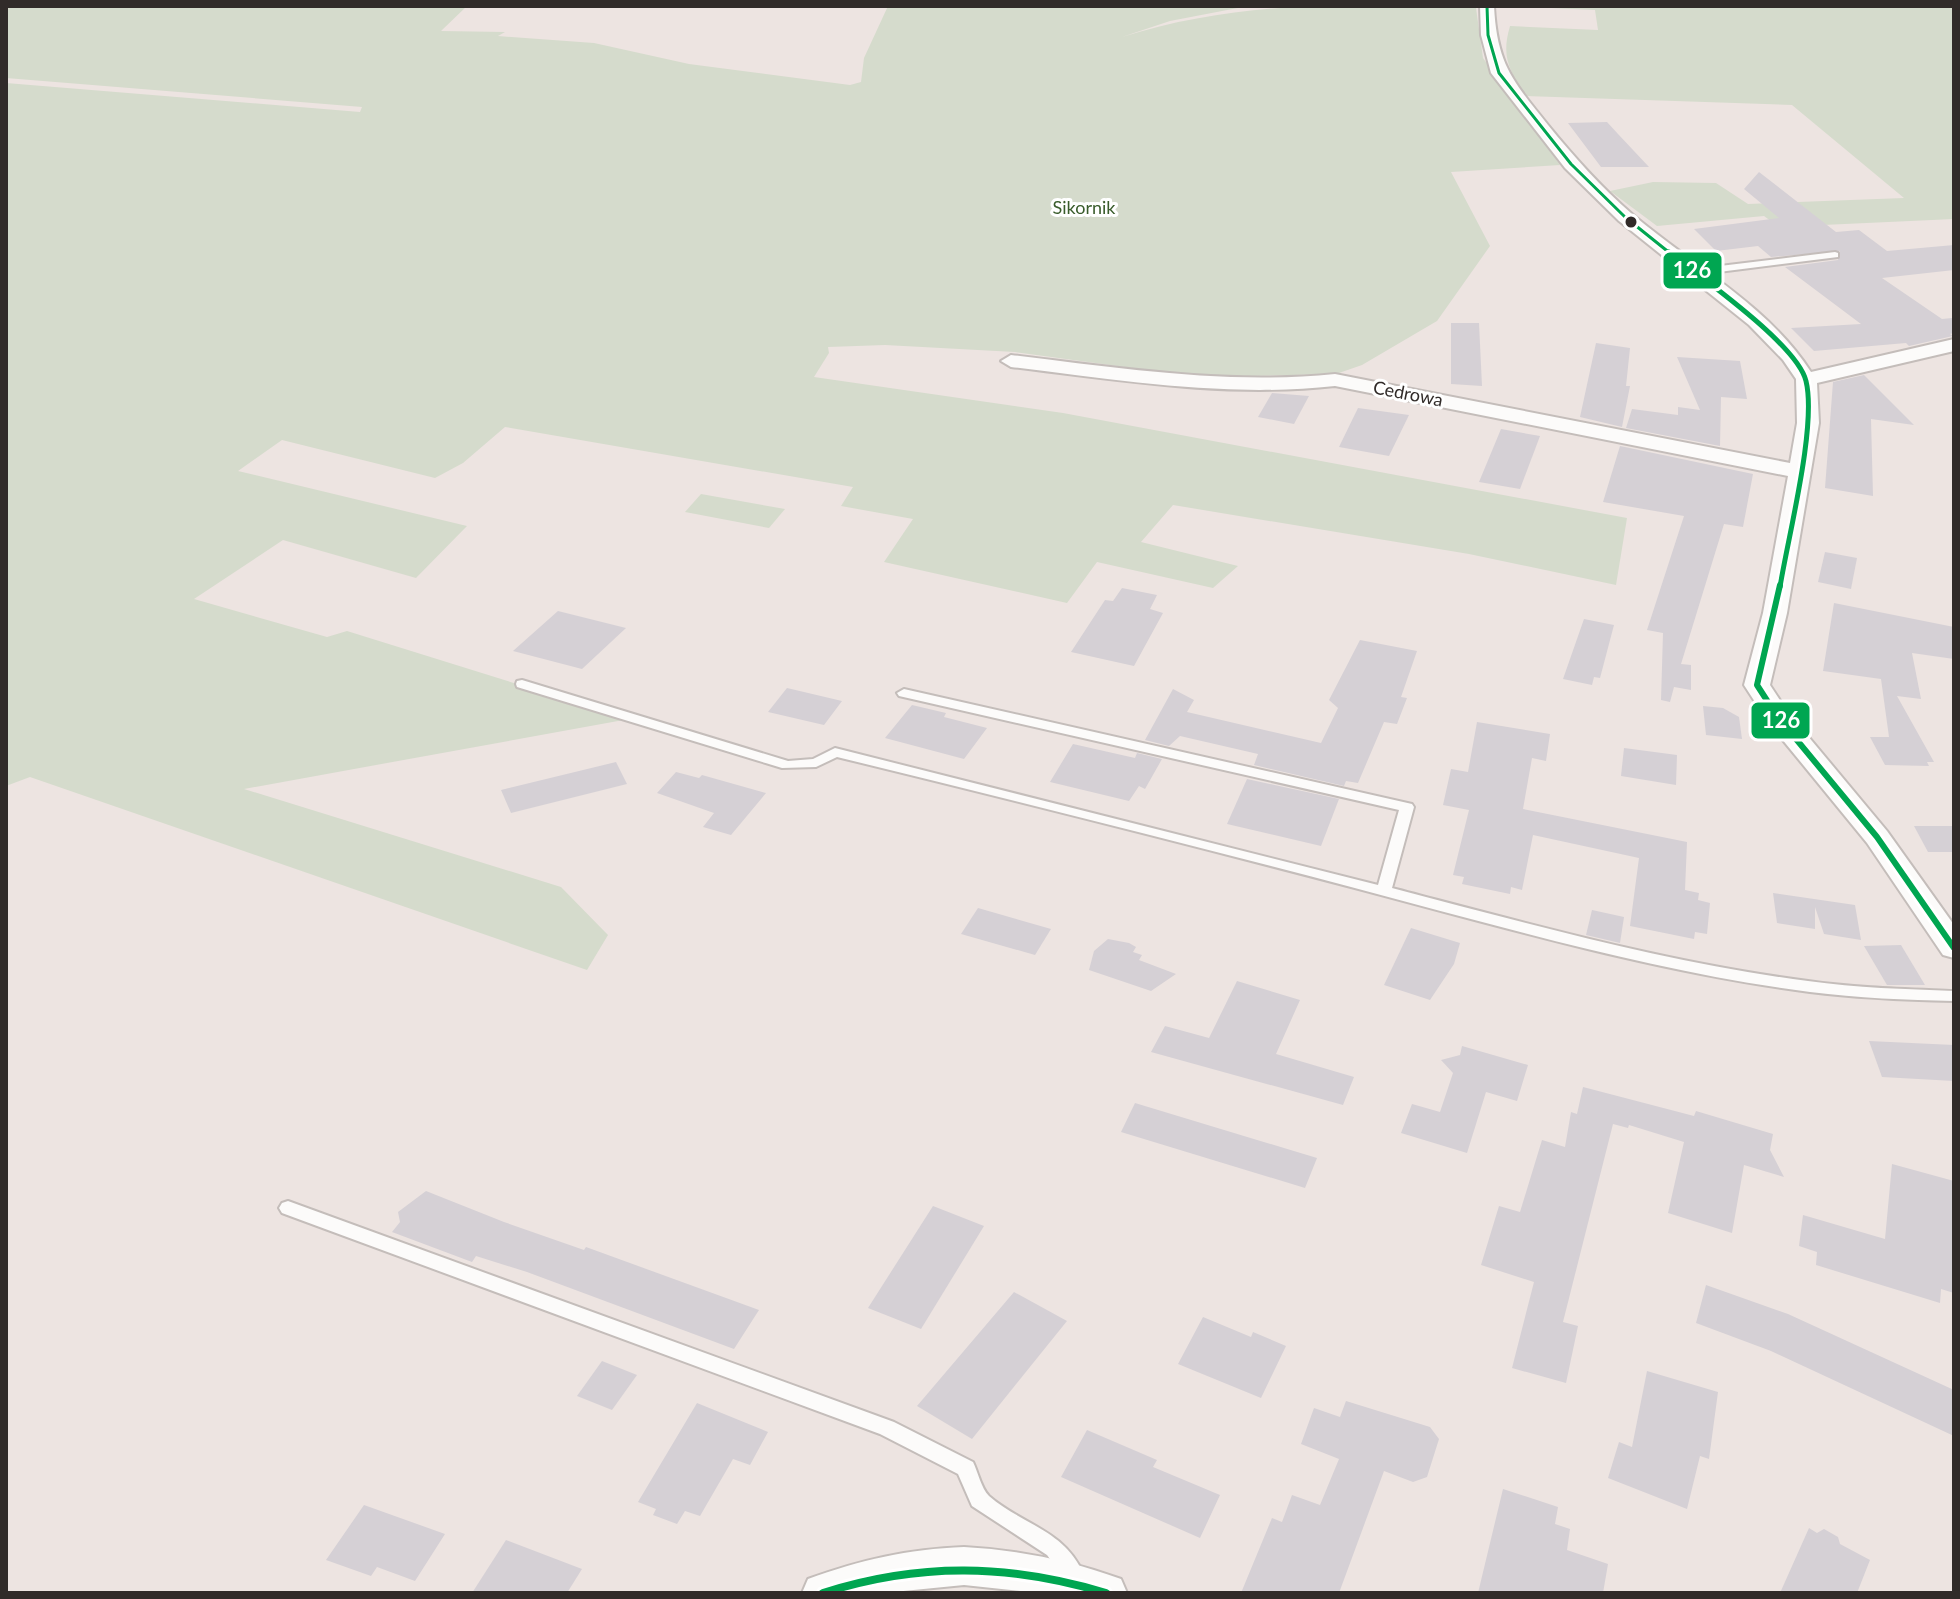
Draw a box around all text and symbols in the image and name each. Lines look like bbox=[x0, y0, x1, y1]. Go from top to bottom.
park label: Sikornik bbox=[1053, 196, 1116, 218]
unlabelled marker bbox=[1623, 214, 1639, 230]
line badge: 126 bbox=[1662, 251, 1723, 290]
text: 126 bbox=[1673, 256, 1711, 283]
street label: Cedrowa bbox=[1371, 375, 1445, 411]
line badge: 126 bbox=[1750, 701, 1811, 740]
text: 126 bbox=[1762, 706, 1800, 733]

